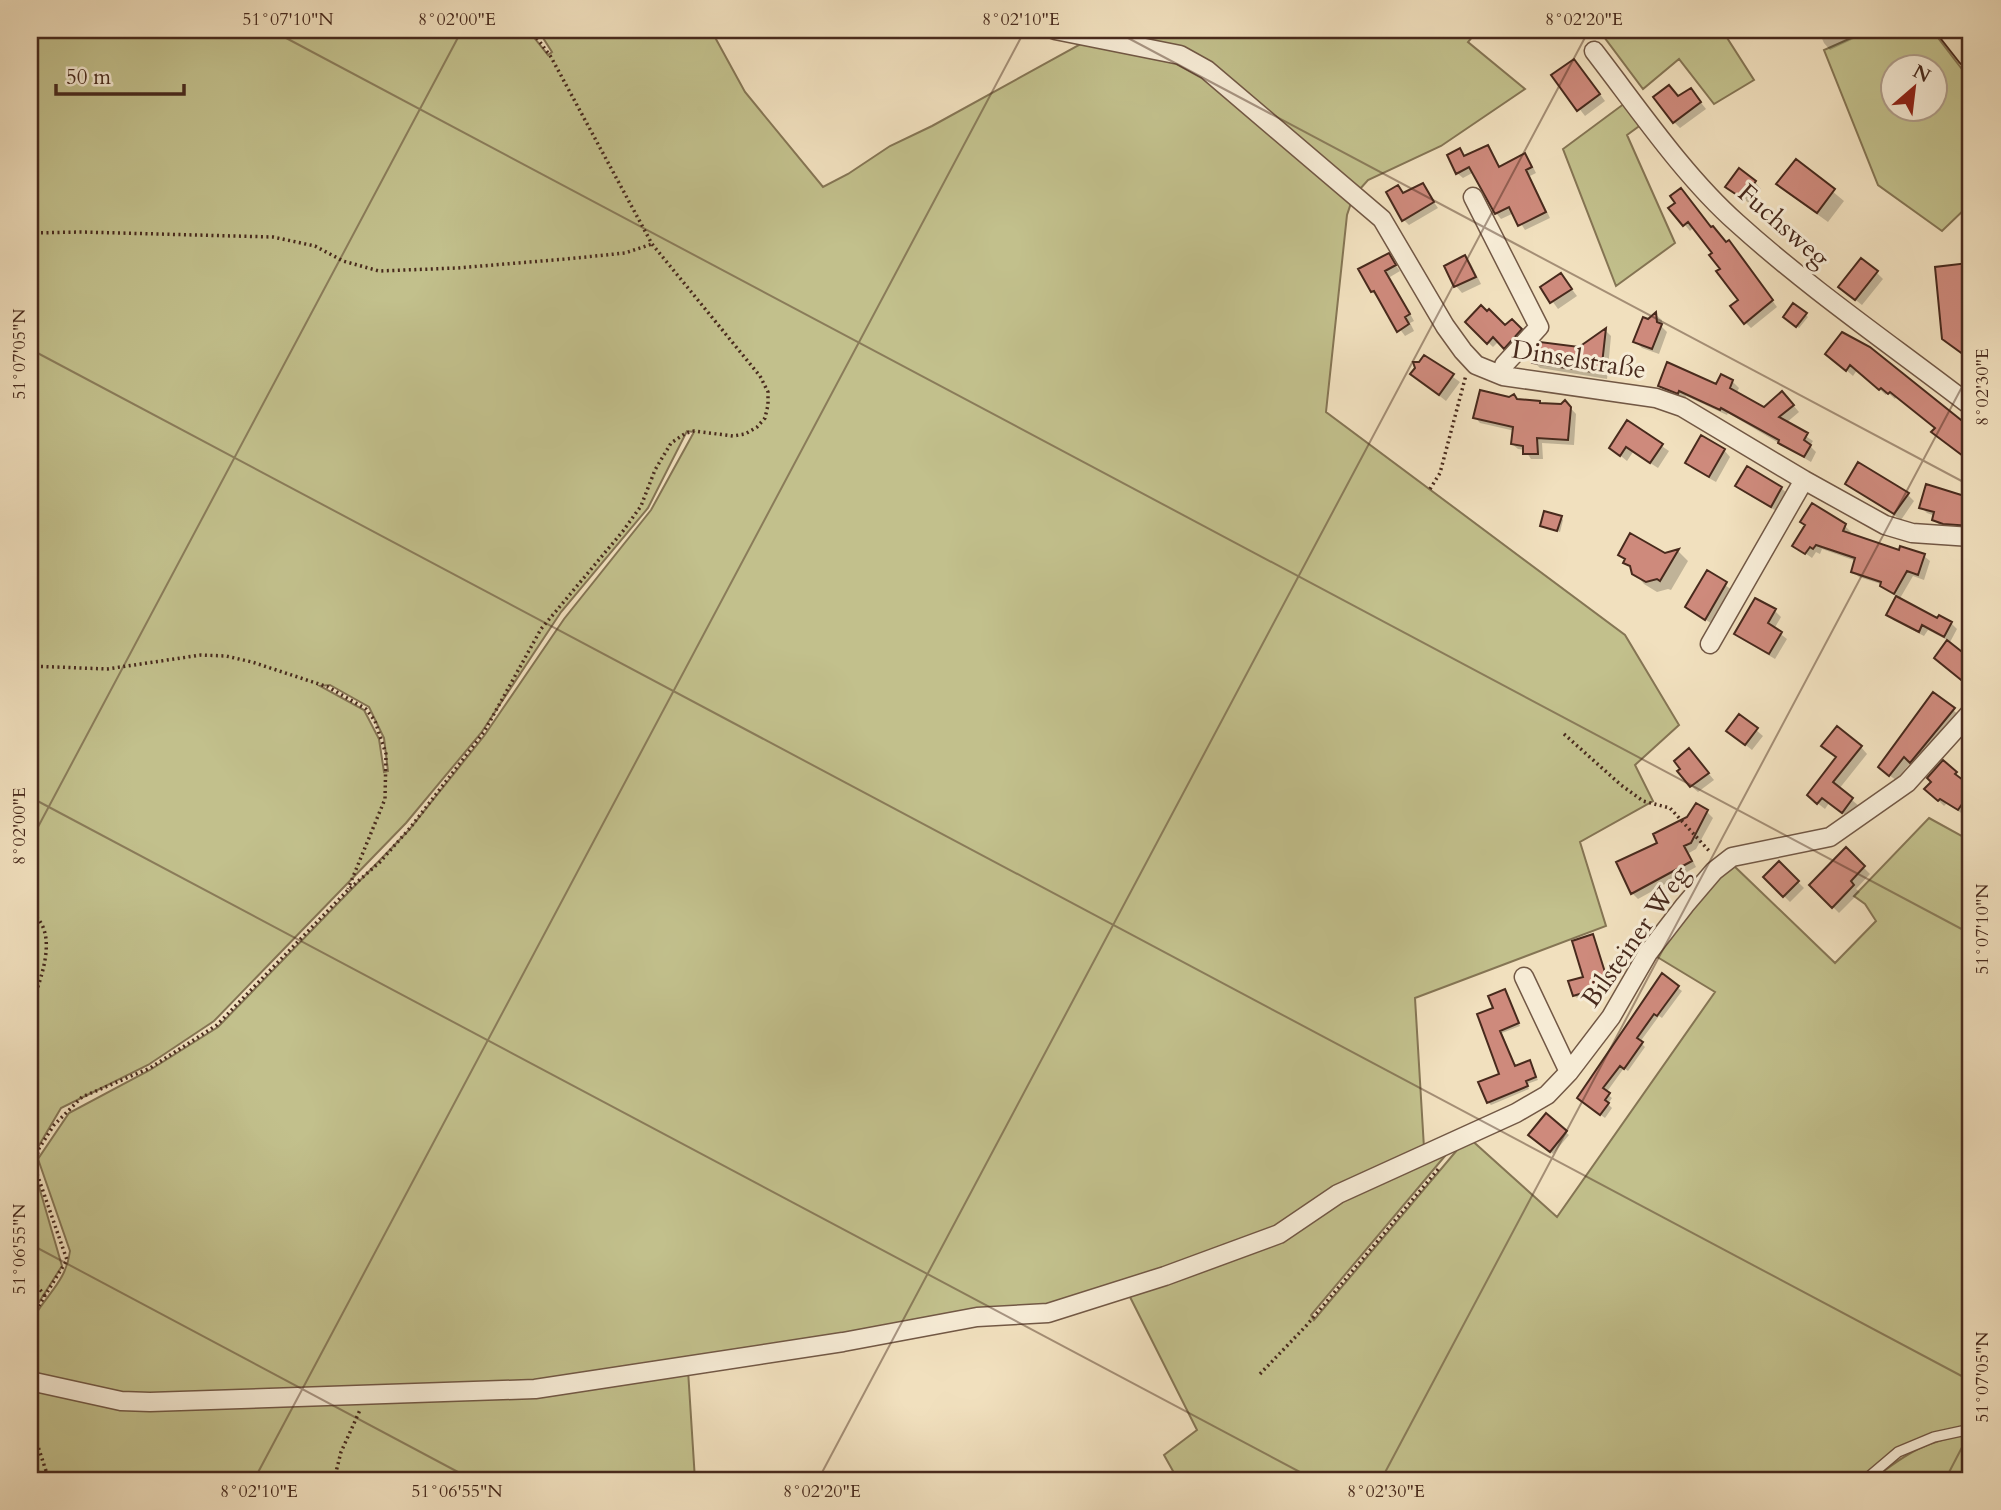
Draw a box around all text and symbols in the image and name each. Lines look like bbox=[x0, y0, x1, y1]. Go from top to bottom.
text: 51°07'10"N bbox=[242, 7, 334, 32]
text: 8°02'00"E bbox=[418, 7, 496, 32]
text: 8°02'10"E bbox=[982, 7, 1060, 32]
text: 8°02'20"E bbox=[1545, 7, 1623, 32]
scale bar bbox=[56, 52, 184, 96]
north arrow bbox=[1878, 52, 1948, 122]
text: N bbox=[1908, 59, 1935, 89]
text: 50 m bbox=[66, 63, 111, 92]
street label: Fuchsweg bbox=[1730, 176, 1837, 275]
text: 51°07'05"N bbox=[7, 308, 32, 400]
street label: Dinselstraße bbox=[1509, 332, 1648, 387]
text: 8°02'30"E bbox=[1970, 348, 1995, 426]
text: 8°02'00"E bbox=[7, 787, 32, 865]
street label: Bilsteiner Weg bbox=[1574, 858, 1698, 1014]
text: 51°07'10"N bbox=[1970, 883, 1995, 975]
text: 51°06'55"N bbox=[7, 1203, 32, 1295]
text: 51°07'05"N bbox=[1970, 1331, 1995, 1423]
text: 8°02'10"E bbox=[220, 1479, 298, 1504]
text: 51°06'55"N bbox=[411, 1479, 503, 1504]
text: 8°02'20"E bbox=[783, 1479, 861, 1504]
text: 8°02'30"E bbox=[1347, 1479, 1425, 1504]

